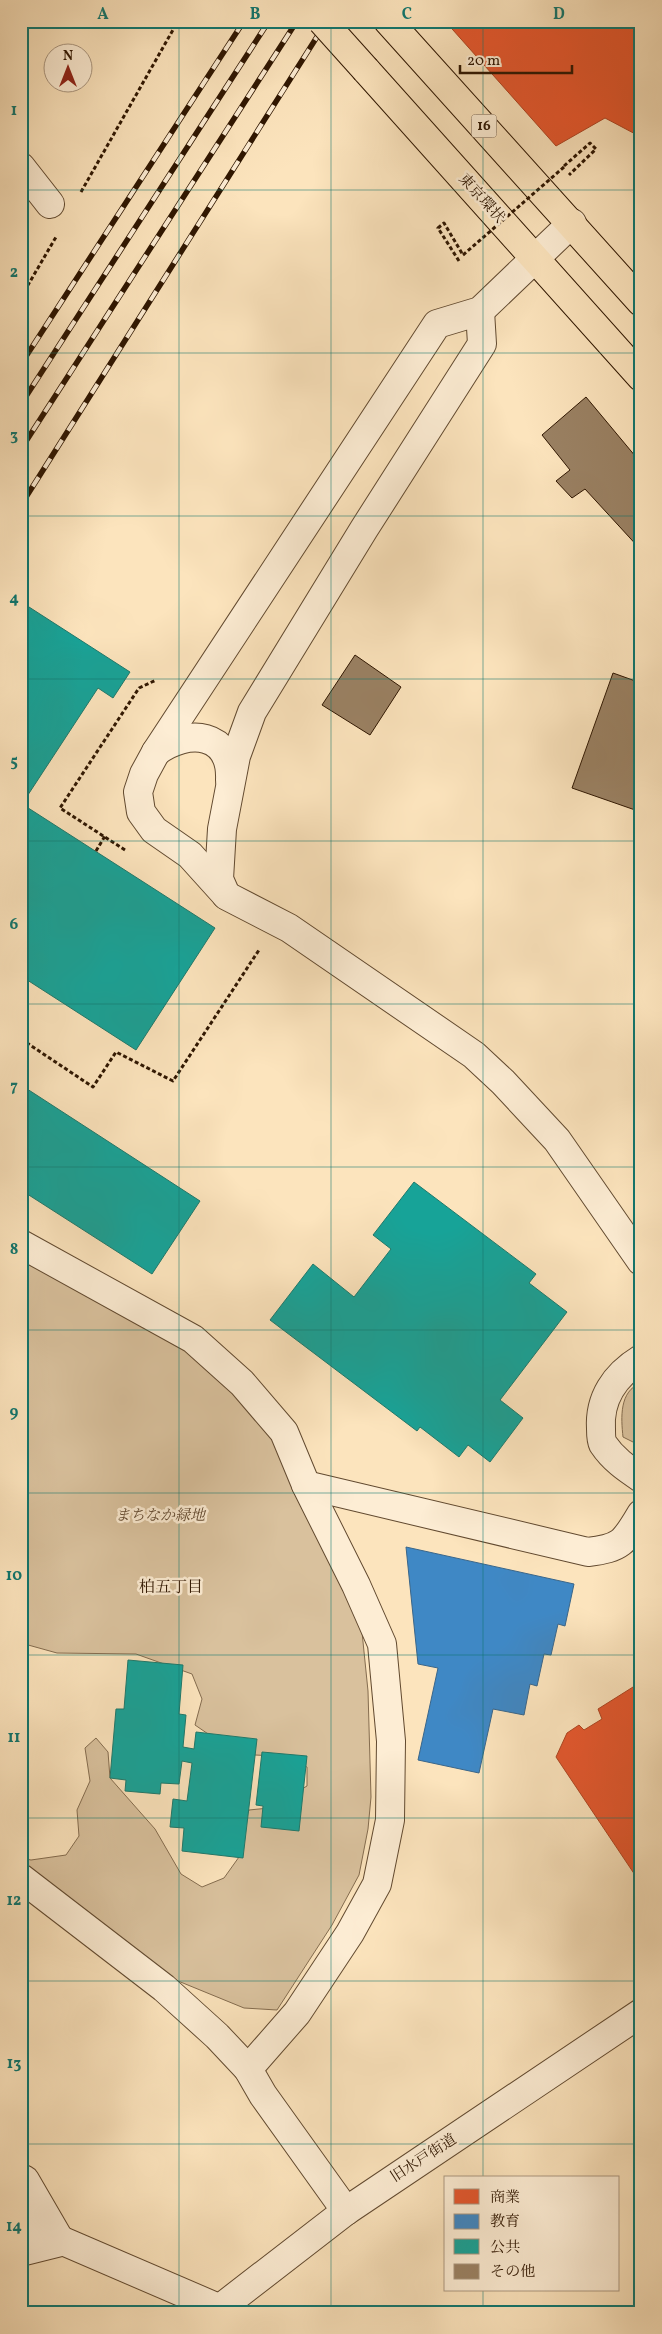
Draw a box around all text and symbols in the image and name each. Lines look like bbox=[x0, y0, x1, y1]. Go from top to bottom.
text: A bbox=[97, 4, 109, 26]
text: B bbox=[250, 4, 261, 26]
text: C bbox=[402, 4, 412, 26]
text: D bbox=[553, 4, 565, 26]
north arrow bbox=[42, 42, 92, 92]
scale bar bbox=[460, 42, 572, 74]
text: N bbox=[63, 47, 73, 66]
text: 20 m bbox=[467, 51, 500, 72]
text: 1 bbox=[11, 100, 17, 122]
road number: 16 bbox=[472, 114, 496, 138]
street label: 東京環状 bbox=[453, 170, 509, 228]
text: 2 bbox=[10, 262, 18, 284]
text: 3 bbox=[10, 425, 18, 447]
text: 4 bbox=[9, 588, 19, 610]
text: 5 bbox=[10, 751, 18, 773]
text: 6 bbox=[10, 914, 19, 936]
text: 7 bbox=[10, 1076, 18, 1098]
text: 8 bbox=[10, 1239, 18, 1261]
text: 9 bbox=[10, 1402, 19, 1424]
park label: まちなか緑地 bbox=[115, 1506, 207, 1527]
text: 10 bbox=[6, 1565, 22, 1587]
district label: 柏五丁目 bbox=[139, 1577, 203, 1599]
text: 11 bbox=[8, 1727, 20, 1749]
text: 12 bbox=[7, 1890, 21, 1912]
text: 13 bbox=[7, 2053, 21, 2075]
street label: 旧水戸街道 bbox=[387, 2130, 461, 2188]
legend bbox=[444, 2176, 620, 2292]
text: 商業 bbox=[490, 2188, 520, 2209]
text: 教育 bbox=[490, 2212, 520, 2233]
text: 14 bbox=[6, 2216, 22, 2238]
text: 公共 bbox=[490, 2238, 520, 2259]
text: その他 bbox=[490, 2262, 535, 2283]

